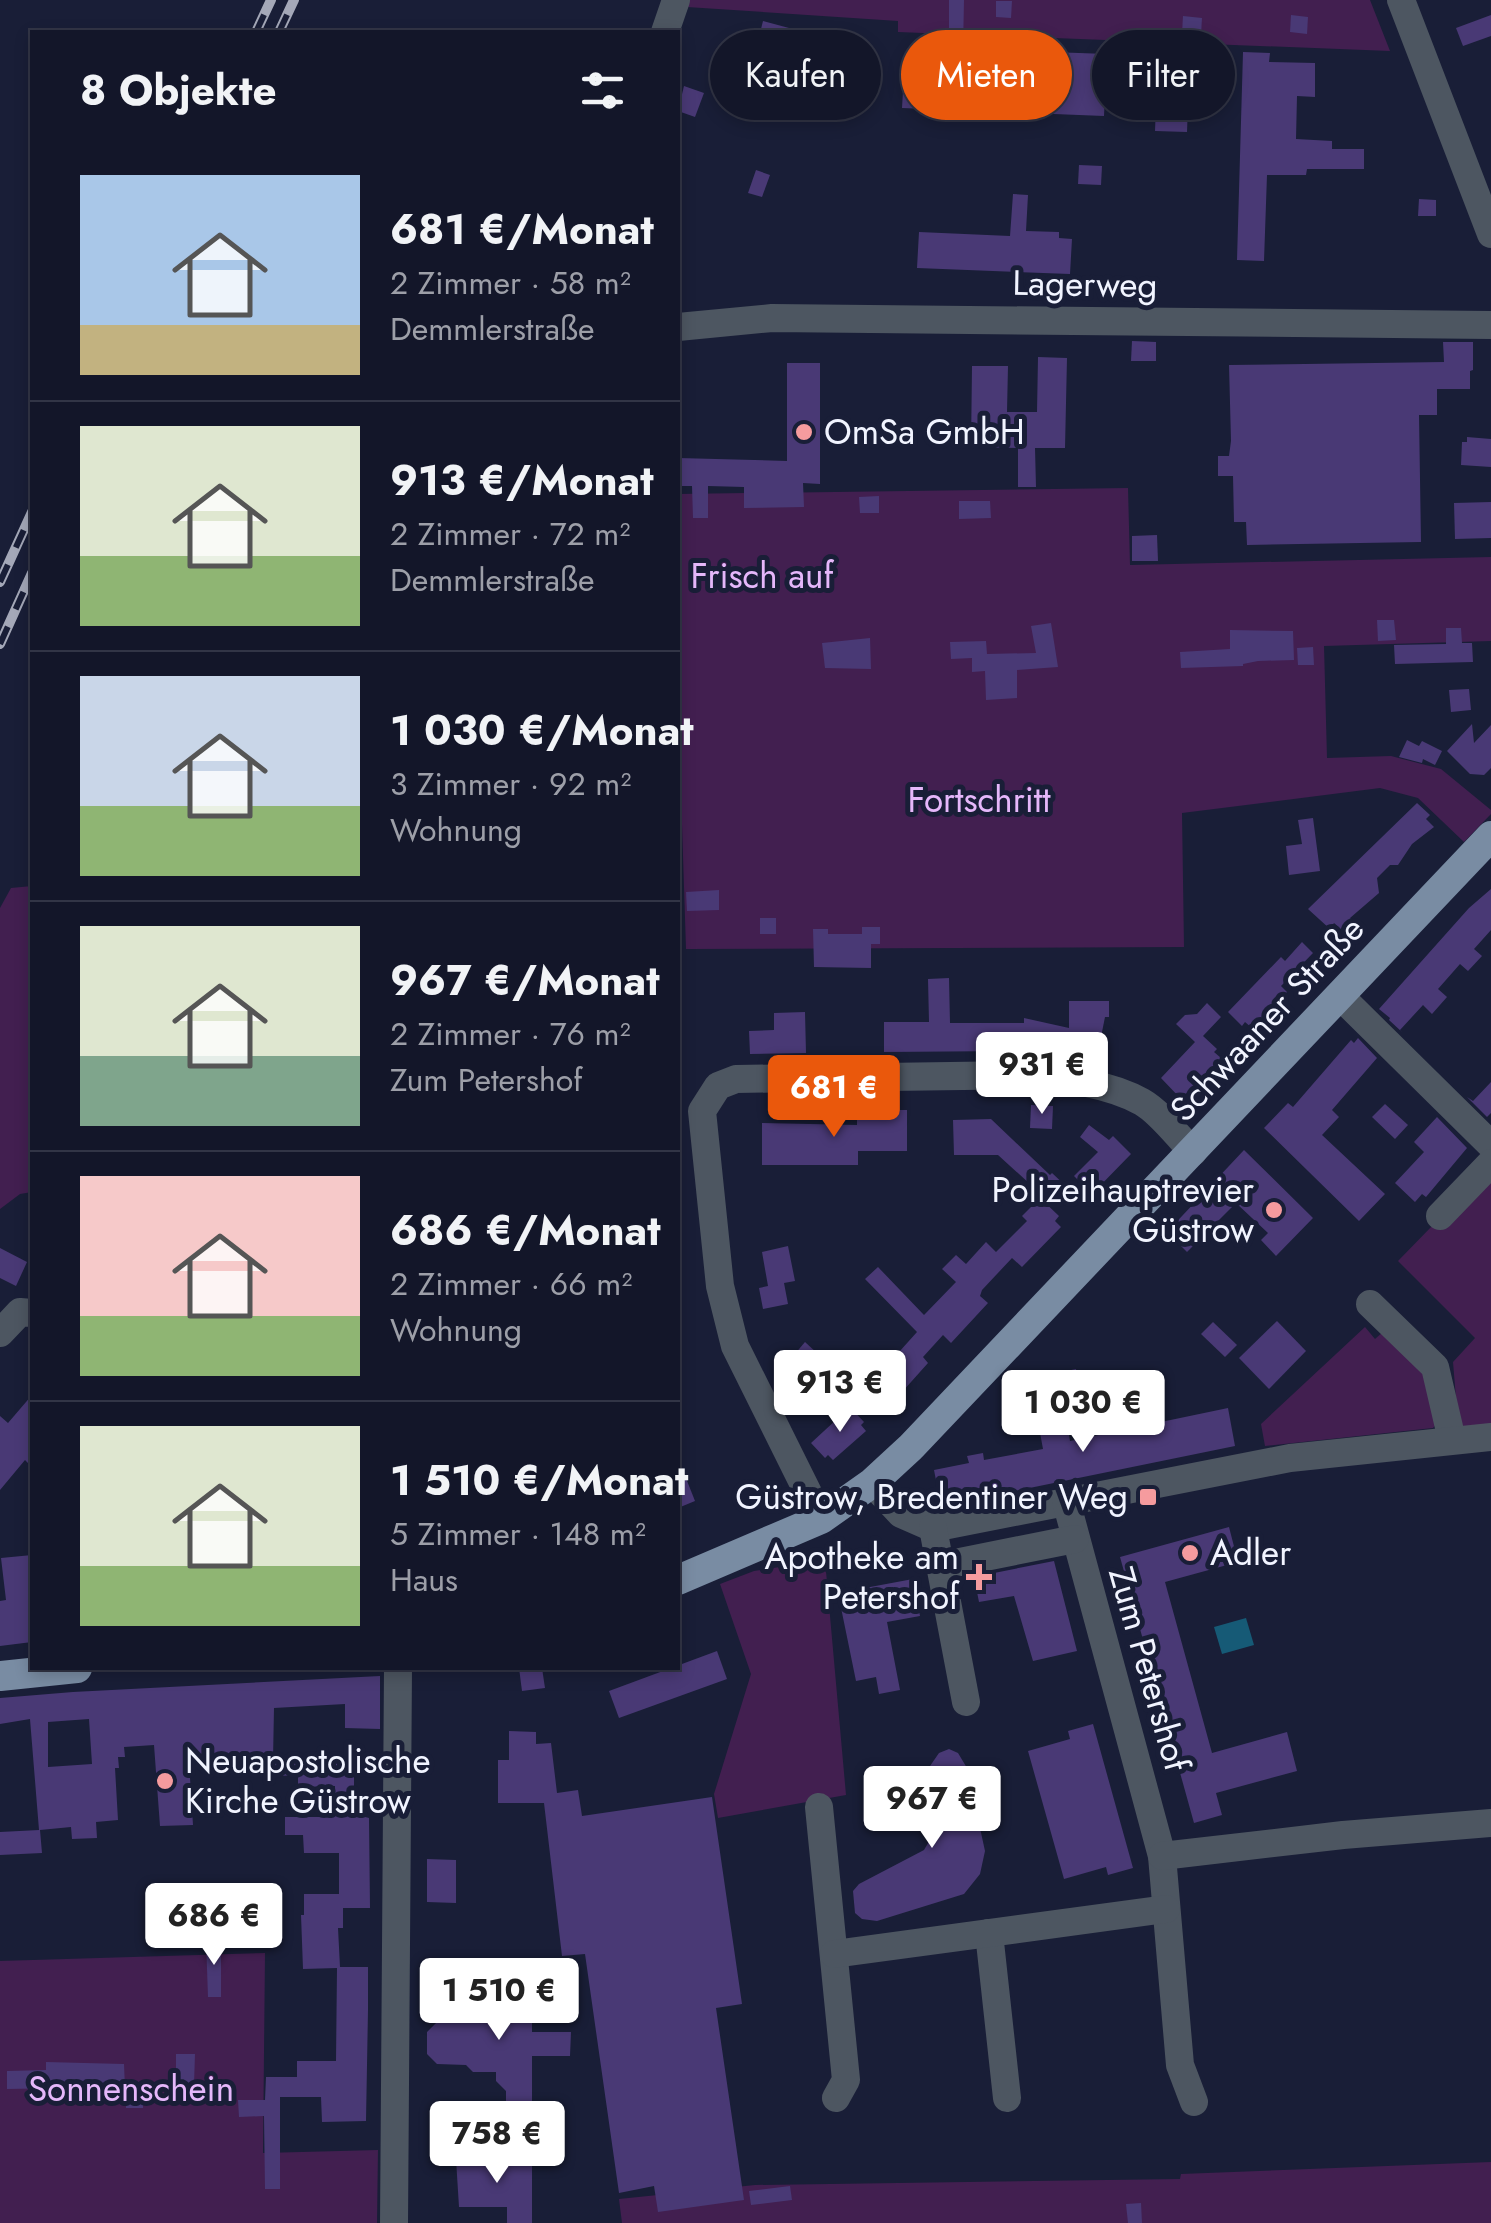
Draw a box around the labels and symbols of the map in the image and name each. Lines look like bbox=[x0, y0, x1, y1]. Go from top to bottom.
street label: Lagerweg bbox=[1012, 258, 1158, 310]
place label: OmSa GmbH bbox=[824, 407, 1025, 457]
marker: OmSa GmbH bbox=[793, 421, 815, 443]
park label: Frisch auf bbox=[691, 551, 834, 601]
park label: Fortschritt bbox=[907, 775, 1051, 825]
street label: Schwaaner Straße bbox=[1158, 905, 1376, 1133]
pin: 931 € bbox=[972, 1032, 1112, 1117]
pin: 681 € bbox=[764, 1055, 904, 1140]
place label: Polizeihauptrevier Güstrow bbox=[991, 1165, 1254, 1255]
marker: Polizeihauptrevier Güstrow bbox=[1263, 1199, 1285, 1221]
pin: 913 € bbox=[770, 1350, 910, 1435]
pin: 1 030 € bbox=[991, 1370, 1175, 1455]
place label: Güstrow, Bredentiner Weg bbox=[735, 1472, 1128, 1522]
marker: Güstrow, Bredentiner Weg bbox=[1137, 1486, 1159, 1508]
place label: Adler bbox=[1210, 1528, 1291, 1578]
place label: Apotheke am Petershof bbox=[765, 1532, 960, 1622]
marker: Adler bbox=[1179, 1542, 1201, 1564]
street label: Zum Petershof bbox=[1096, 1561, 1202, 1778]
marker: Apotheke am Petershof bbox=[968, 1566, 990, 1588]
place label: Neuapostolische Kirche Güstrow bbox=[185, 1736, 430, 1826]
pin: 967 € bbox=[862, 1766, 1002, 1851]
marker: Neuapostolische Kirche Güstrow bbox=[154, 1770, 176, 1792]
pin: 686 € bbox=[144, 1883, 284, 1968]
pin: 1 510 € bbox=[407, 1958, 591, 2043]
park label: Sonnenschein bbox=[28, 2064, 234, 2114]
pin: 758 € bbox=[427, 2101, 567, 2186]

